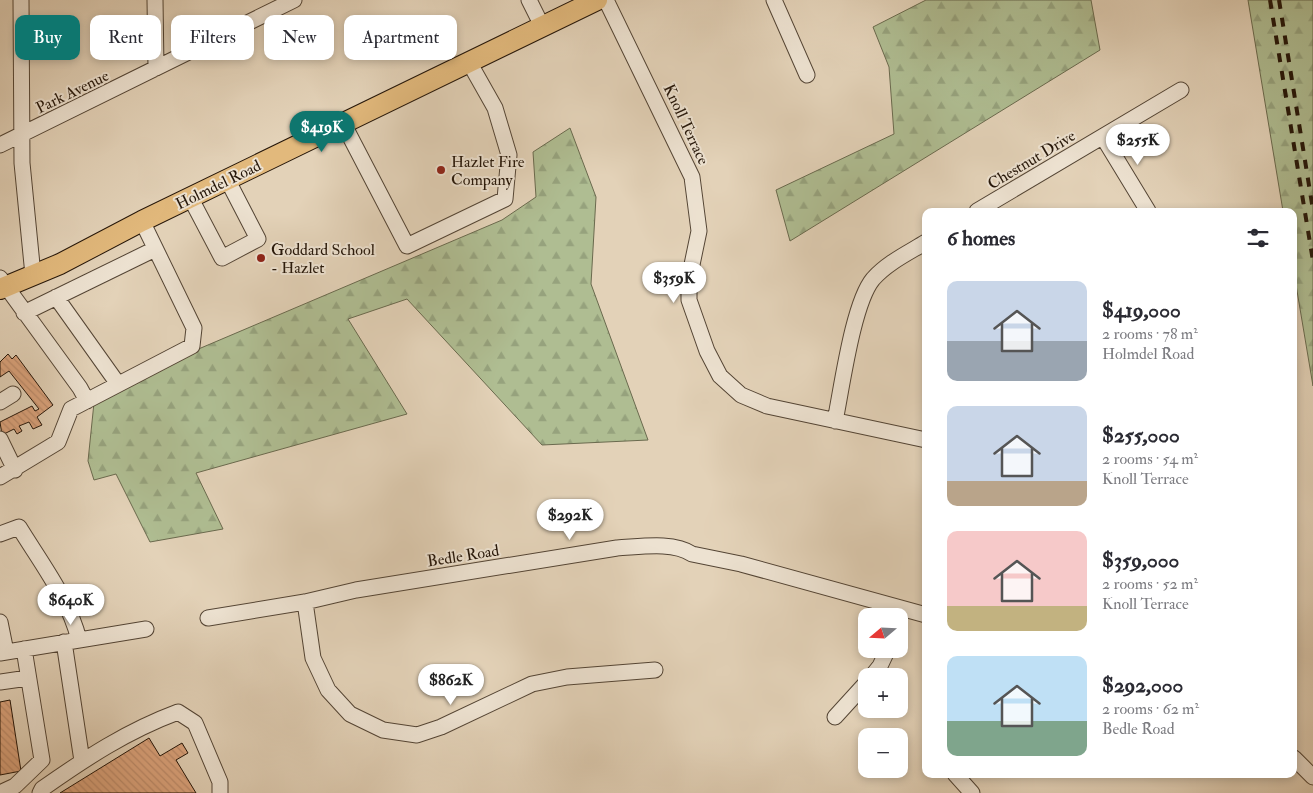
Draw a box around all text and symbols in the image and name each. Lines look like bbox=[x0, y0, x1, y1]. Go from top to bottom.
chip: Buy bbox=[15, 15, 80, 60]
chip: Rent bbox=[90, 15, 161, 60]
chip: Filters bbox=[171, 15, 254, 60]
chip: New bbox=[264, 15, 334, 60]
chip: Apartment bbox=[344, 15, 457, 60]
street label: Park Avenue bbox=[33, 65, 113, 118]
street label: Knoll Terrace bbox=[659, 81, 714, 168]
pin: $419K bbox=[287, 110, 357, 153]
text: $419K bbox=[301, 117, 343, 137]
pin: $255K bbox=[1103, 124, 1173, 166]
street label: Chestnut Drive bbox=[984, 126, 1079, 194]
text: $255K bbox=[1117, 130, 1159, 150]
place label: Hazlet Fire Company bbox=[451, 152, 525, 191]
street label: Holmdel Road bbox=[172, 156, 264, 214]
marker: Hazlet Fire Company bbox=[435, 164, 447, 176]
icon: filters bbox=[1244, 224, 1272, 252]
text: 6 homes bbox=[947, 225, 1015, 252]
place label: Goddard School - Hazlet bbox=[271, 240, 375, 278]
marker: Goddard School - Hazlet bbox=[255, 252, 267, 264]
pin: $359K bbox=[639, 262, 709, 304]
text: $359K bbox=[653, 268, 695, 288]
text: $419,000 bbox=[1102, 297, 1181, 324]
icon: home bbox=[987, 301, 1047, 361]
text: 2 rooms · 78 m² bbox=[1102, 324, 1198, 344]
text: Holmdel Road bbox=[1102, 344, 1194, 364]
text: $255,000 bbox=[1102, 422, 1180, 449]
icon: home bbox=[987, 426, 1047, 486]
text: 2 rooms · 54 m² bbox=[1102, 449, 1198, 469]
text: Knoll Terrace bbox=[1102, 469, 1189, 489]
pin: $292K bbox=[535, 498, 605, 541]
text: $292K bbox=[548, 505, 592, 525]
street label: Bedle Road bbox=[426, 540, 501, 572]
text: $359,000 bbox=[1102, 547, 1179, 574]
icon: home bbox=[987, 551, 1047, 611]
text: 2 rooms · 52 m² bbox=[1102, 574, 1198, 594]
pin: $640K bbox=[36, 584, 106, 626]
text: $640K bbox=[48, 590, 94, 610]
text: Knoll Terrace bbox=[1102, 594, 1189, 614]
north arrow bbox=[858, 608, 908, 658]
map controls bbox=[858, 608, 908, 778]
pin: $862K bbox=[416, 664, 486, 706]
button: + bbox=[858, 668, 908, 718]
text: $862K bbox=[429, 670, 473, 690]
text: $292,000 bbox=[1102, 672, 1183, 699]
icon: home bbox=[987, 676, 1047, 736]
text: 2 rooms · 62 m² bbox=[1102, 699, 1199, 719]
text: Bedle Road bbox=[1102, 719, 1175, 739]
button: − bbox=[858, 728, 908, 778]

